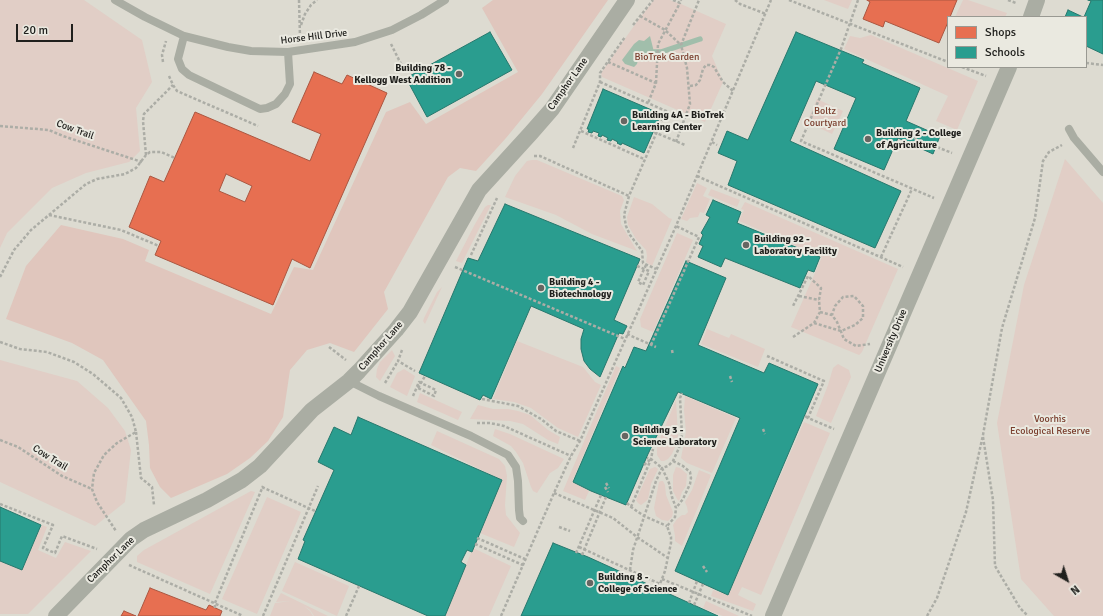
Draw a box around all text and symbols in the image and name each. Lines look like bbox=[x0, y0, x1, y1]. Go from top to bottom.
scale bar bbox=[18, 16, 75, 42]
legend bbox=[947, 16, 1087, 68]
text: 20 m bbox=[23, 23, 48, 38]
text: Shops bbox=[985, 25, 1016, 40]
street label: Horse Hill Drive bbox=[280, 27, 348, 47]
text: Schools bbox=[985, 45, 1025, 60]
park label: BioTrek Garden bbox=[635, 51, 699, 63]
street label: Camphor Lane bbox=[545, 55, 591, 113]
place label: Building 78 - Kellogg West Addition bbox=[354, 62, 451, 86]
marker: Building 78 - Kellogg West Addition bbox=[454, 69, 464, 79]
park label: Boltz Courtyard bbox=[804, 105, 846, 128]
place label: Building 4A - BioTrek Learning Center bbox=[632, 109, 724, 132]
marker: Building 4A - BioTrek Learning Center bbox=[619, 116, 629, 126]
street label: Cow Trail bbox=[54, 118, 96, 142]
place label: Building 2 - College of Agriculture bbox=[876, 127, 961, 150]
marker: Building 2 - College of Agriculture bbox=[863, 134, 873, 144]
place label: Building 92 - Laboratory Facility bbox=[754, 233, 837, 256]
marker: Building 92 - Laboratory Facility bbox=[741, 240, 751, 250]
place label: Building 4 - Biotechnology bbox=[549, 276, 611, 300]
marker: Building 4 - Biotechnology bbox=[536, 283, 546, 293]
street label: University Drive bbox=[872, 307, 910, 375]
street label: Camphor Lane bbox=[356, 319, 406, 373]
park label: Voorhis Ecological Reserve bbox=[1010, 413, 1090, 436]
place label: Building 3 - Science Laboratory bbox=[633, 424, 717, 448]
marker: Building 3 - Science Laboratory bbox=[620, 431, 630, 441]
street label: Cow Trail bbox=[30, 443, 70, 473]
street label: Camphor Lane bbox=[85, 534, 137, 586]
north arrow bbox=[1047, 560, 1087, 600]
place label: Building 8 - College of Science bbox=[598, 571, 677, 594]
marker: Building 8 - College of Science bbox=[585, 578, 595, 588]
text: N bbox=[1068, 582, 1082, 597]

